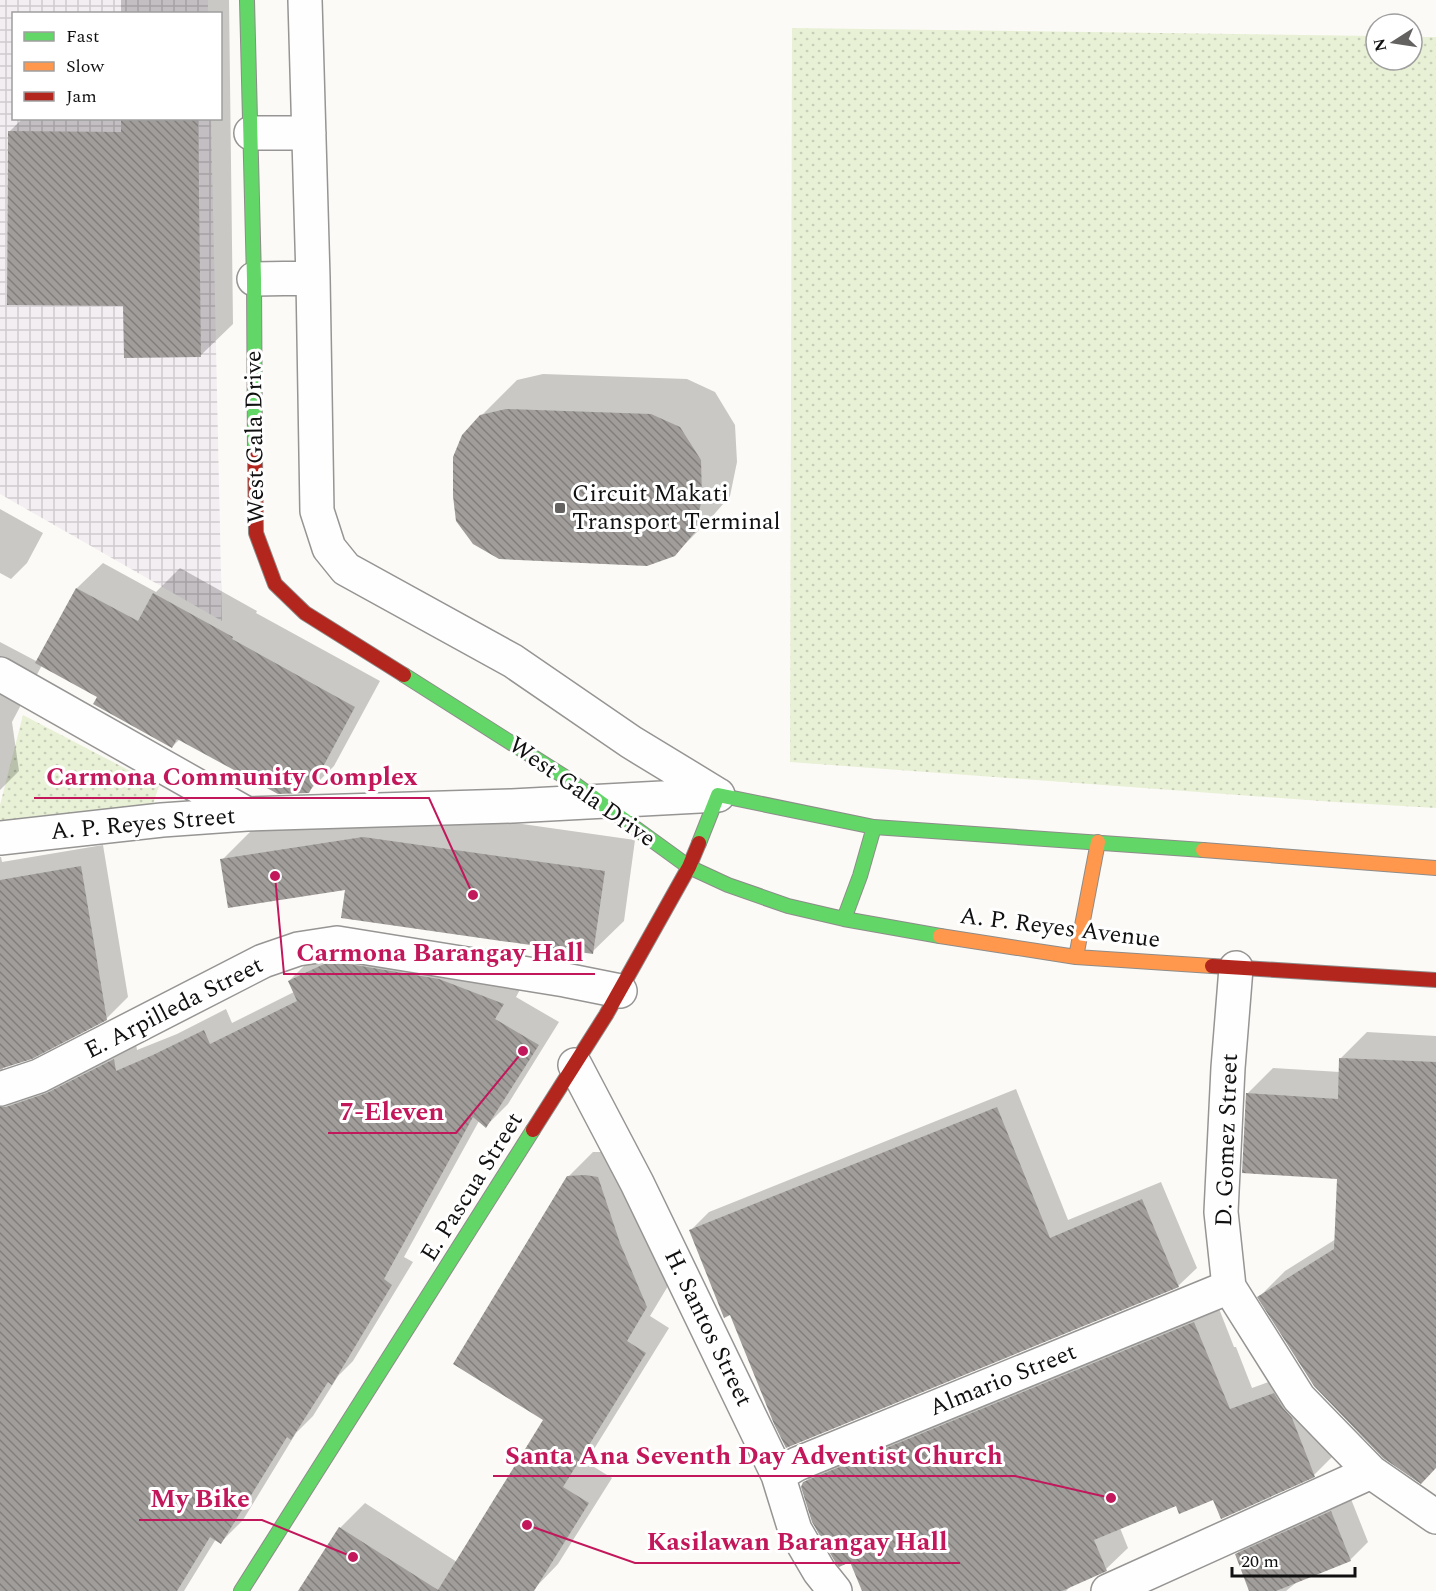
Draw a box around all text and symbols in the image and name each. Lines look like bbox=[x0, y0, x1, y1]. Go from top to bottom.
legend bbox=[12, 12, 222, 120]
north arrow bbox=[1364, 12, 1424, 72]
text: Fast bbox=[66, 23, 99, 50]
text: N bbox=[1367, 36, 1393, 54]
text: Slow bbox=[66, 53, 105, 80]
text: Jam bbox=[66, 83, 97, 110]
street label: West Gala Drive bbox=[235, 350, 275, 524]
place label: Circuit Makati Transport Terminal bbox=[572, 476, 781, 540]
marker: Circuit Makati Transport Terminal bbox=[553, 501, 567, 515]
street label: West Gala Drive bbox=[501, 728, 663, 856]
callout: Carmona Community Complex bbox=[34, 754, 429, 798]
text: Carmona Community Complex bbox=[46, 757, 418, 797]
street label: A. P. Reyes Street bbox=[49, 798, 237, 850]
street label: A. P. Reyes Avenue bbox=[958, 898, 1162, 958]
callout: Carmona Barangay Hall bbox=[284, 930, 595, 974]
text: Carmona Barangay Hall bbox=[296, 933, 584, 973]
street label: E. Arpilleda Street bbox=[78, 947, 270, 1069]
street label: D. Gomez Street bbox=[1206, 1053, 1248, 1227]
callout: 7-Eleven bbox=[328, 1089, 456, 1133]
text: 7-Eleven bbox=[340, 1092, 444, 1132]
street label: E. Pascua Street bbox=[412, 1105, 532, 1269]
street label: H. Santos Street bbox=[654, 1243, 762, 1413]
street label: Almario Street bbox=[924, 1334, 1082, 1426]
callout: Santa Ana Seventh Day Adventist Church bbox=[493, 1432, 1015, 1476]
text: Santa Ana Seventh Day Adventist Church bbox=[505, 1436, 1003, 1476]
callout: My Bike bbox=[139, 1476, 262, 1520]
text: My Bike bbox=[150, 1479, 250, 1519]
callout: Kasilawan Barangay Hall bbox=[635, 1519, 960, 1563]
text: Kasilawan Barangay Hall bbox=[647, 1522, 947, 1562]
scale bar bbox=[1232, 1540, 1355, 1578]
text: 20 m bbox=[1241, 1548, 1279, 1575]

